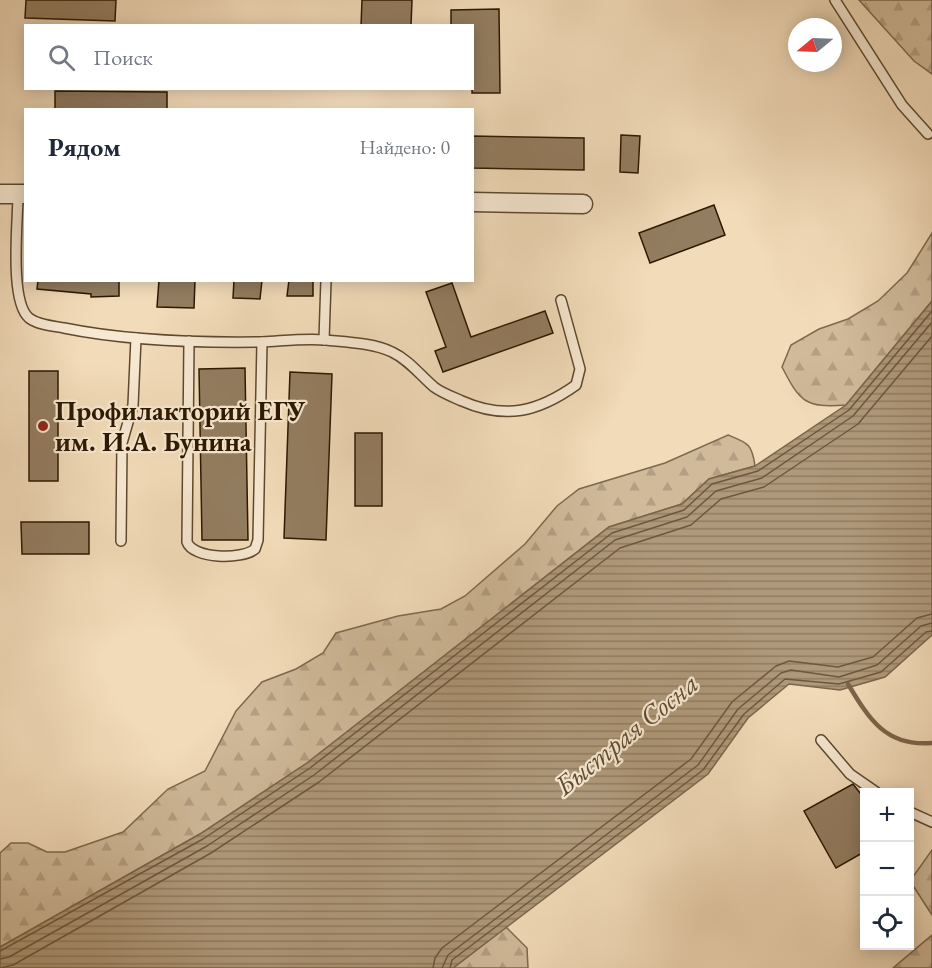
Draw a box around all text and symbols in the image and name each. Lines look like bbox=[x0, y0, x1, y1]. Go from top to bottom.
north arrow bbox=[788, 18, 842, 72]
search box bbox=[24, 24, 474, 90]
icon: search bbox=[45, 41, 78, 74]
text: Поиск bbox=[93, 43, 153, 72]
text: Рядом bbox=[48, 130, 121, 164]
text: Найдено: 0 bbox=[359, 134, 450, 160]
place label: Профилакторий ЕГУ им. И.А. Бунина bbox=[55, 393, 306, 459]
marker: Профилакторий ЕГУ им. И.А. Бунина bbox=[36, 419, 50, 433]
water label: Быстрая Сосна bbox=[546, 665, 705, 804]
map controls bbox=[860, 788, 914, 950]
button: + bbox=[860, 788, 914, 842]
button: − bbox=[860, 842, 914, 896]
button: locate bbox=[860, 896, 914, 950]

